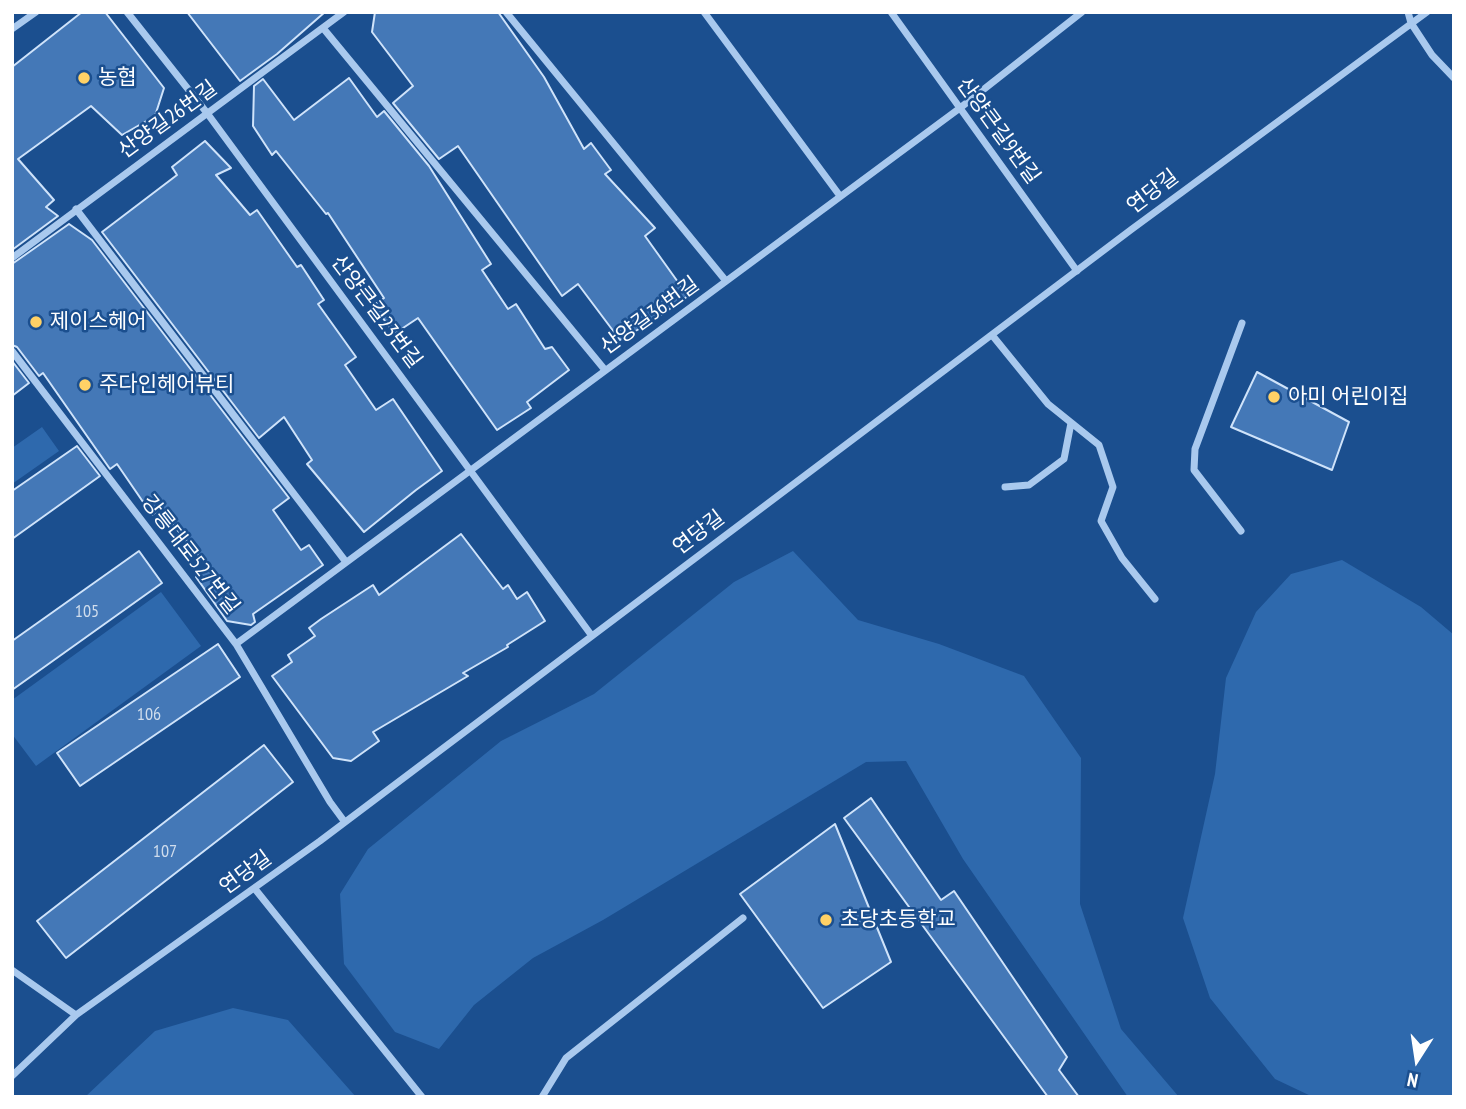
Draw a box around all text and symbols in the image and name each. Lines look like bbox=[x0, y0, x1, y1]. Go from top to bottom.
place label: 농협 bbox=[98, 65, 137, 91]
marker: 농협 bbox=[76, 70, 92, 86]
street label: 산양큰길9번길 bbox=[951, 73, 1045, 189]
street label: 산양길26번길 bbox=[114, 76, 222, 164]
street label: 연당길 bbox=[1122, 164, 1184, 220]
street label: 산양큰길23번길 bbox=[325, 251, 427, 373]
street label: 산양길36번길 bbox=[596, 272, 704, 360]
place label: 제이스헤어 bbox=[50, 309, 147, 335]
marker: 제이스헤어 bbox=[28, 314, 44, 330]
place label: 주다인헤어뷰티 bbox=[99, 372, 234, 398]
marker: 주다인헤어뷰티 bbox=[77, 377, 93, 393]
place label: 아미 어린이집 bbox=[1288, 384, 1408, 410]
marker: 아미 어린이집 bbox=[1266, 389, 1282, 405]
street label: 강릉대로527번길 bbox=[136, 490, 244, 620]
street label: 연당길 bbox=[668, 505, 730, 561]
house number: 105 bbox=[75, 601, 99, 623]
house number: 106 bbox=[137, 704, 161, 726]
house number: 107 bbox=[153, 841, 177, 863]
street label: 연당길 bbox=[215, 846, 277, 900]
place label: 초당초등학교 bbox=[840, 907, 956, 933]
marker: 초당초등학교 bbox=[818, 912, 834, 928]
north arrow bbox=[1382, 1025, 1452, 1095]
text: N bbox=[1405, 1068, 1420, 1093]

